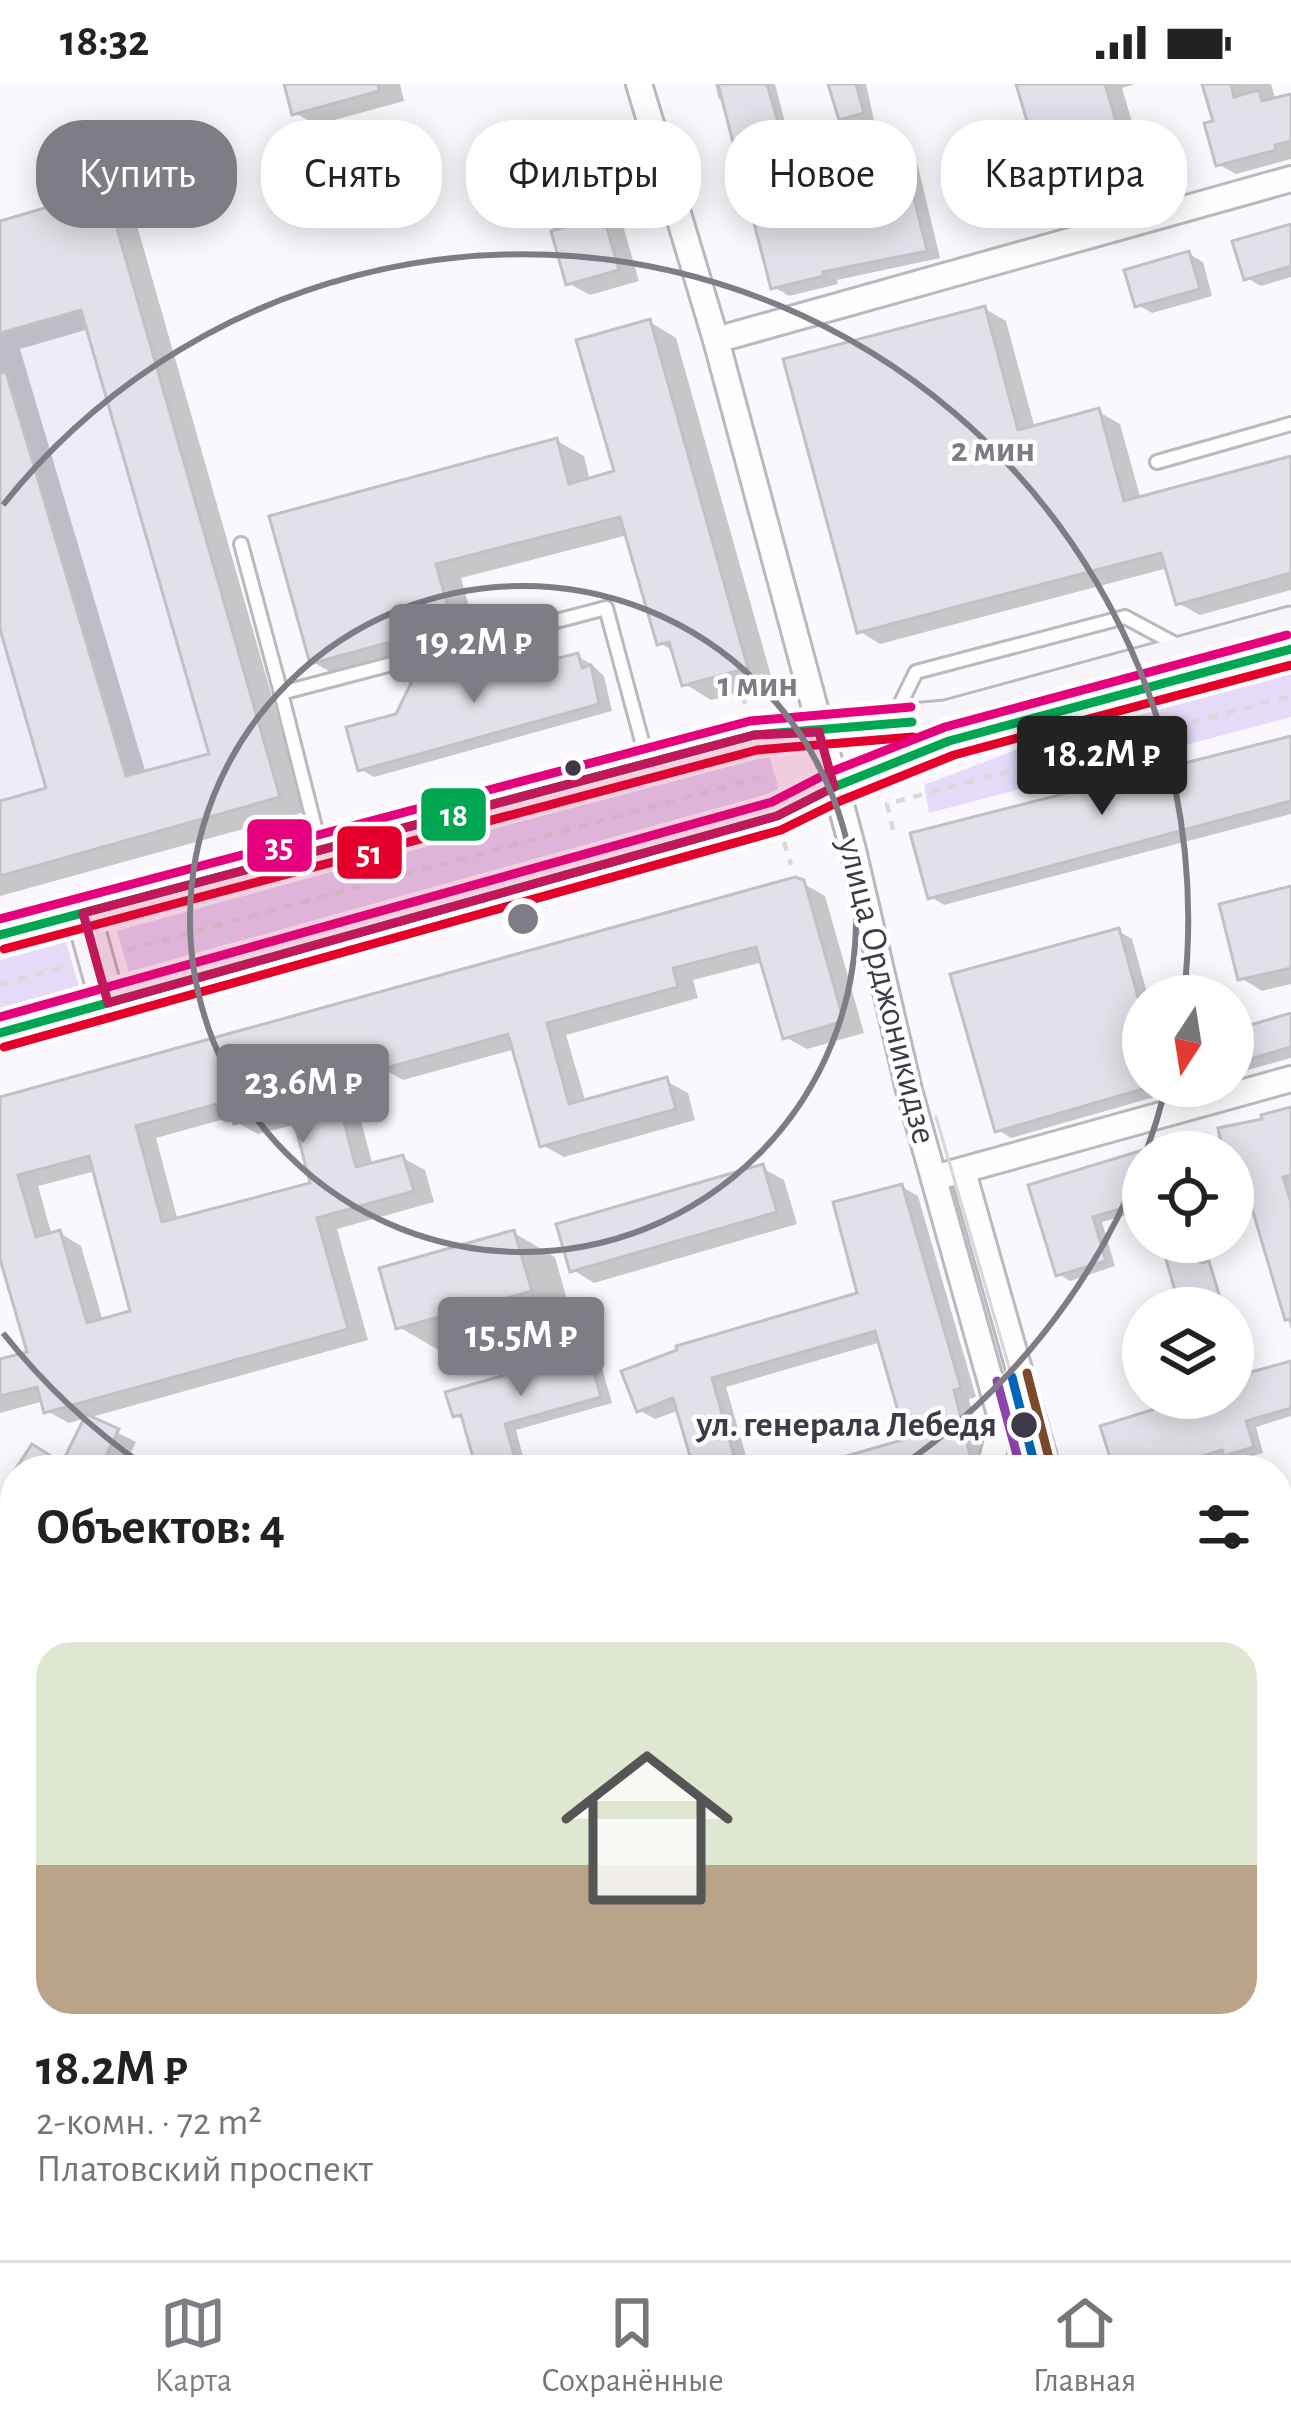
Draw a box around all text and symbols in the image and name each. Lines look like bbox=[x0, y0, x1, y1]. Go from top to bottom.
text: 18:32 bbox=[60, 19, 149, 64]
chip: Купить bbox=[36, 120, 237, 228]
chip: Снять bbox=[261, 120, 442, 228]
chip: Фильтры bbox=[466, 120, 701, 228]
chip: Новое bbox=[725, 120, 917, 228]
chip: Квартира bbox=[941, 120, 1187, 228]
text: 2 мин bbox=[951, 432, 1035, 468]
pin: 19.2M ₽ bbox=[363, 604, 585, 706]
text: 19.2M ₽ bbox=[416, 623, 532, 662]
text: 1 мин bbox=[718, 667, 798, 703]
pin: 18.2M ₽ bbox=[991, 716, 1213, 818]
text: 18.2M ₽ bbox=[1044, 735, 1160, 774]
unlabelled marker bbox=[562, 757, 584, 779]
line badge: 18 bbox=[419, 786, 488, 843]
text: 18 bbox=[440, 800, 468, 833]
line badge: 35 bbox=[245, 817, 314, 874]
line badge: 51 bbox=[335, 824, 404, 881]
text: 35 bbox=[265, 831, 293, 864]
street label: улица Орджоникидзе bbox=[831, 833, 942, 1148]
text: 51 bbox=[356, 838, 382, 871]
centre of rings bbox=[502, 898, 544, 940]
north arrow bbox=[1122, 975, 1254, 1107]
map controls bbox=[1122, 975, 1254, 1419]
pin: 23.6M ₽ bbox=[192, 1044, 414, 1146]
text: 23.6M ₽ bbox=[244, 1063, 362, 1102]
button: locate bbox=[1122, 1131, 1254, 1263]
button: layers bbox=[1122, 1287, 1254, 1419]
pin: 15.5M ₽ bbox=[410, 1297, 632, 1399]
text: 15.5M ₽ bbox=[465, 1316, 577, 1355]
place label: ул. генерала Лебедя bbox=[695, 1407, 997, 1443]
marker: ул. генерала Лебедя bbox=[1008, 1409, 1040, 1441]
icon: filters bbox=[1191, 1494, 1257, 1560]
text: Объектов: 4 bbox=[36, 1502, 285, 1553]
icon: home bbox=[539, 1720, 755, 1936]
text: 18.2M ₽ bbox=[36, 2043, 187, 2094]
text: 2-комн. · 72 m² bbox=[36, 2103, 262, 2142]
text: Платовский проспект bbox=[36, 2150, 373, 2189]
tab: Карта bbox=[155, 2290, 232, 2402]
tab: Сохранённые bbox=[541, 2290, 724, 2402]
tab: Главная bbox=[1033, 2290, 1136, 2402]

